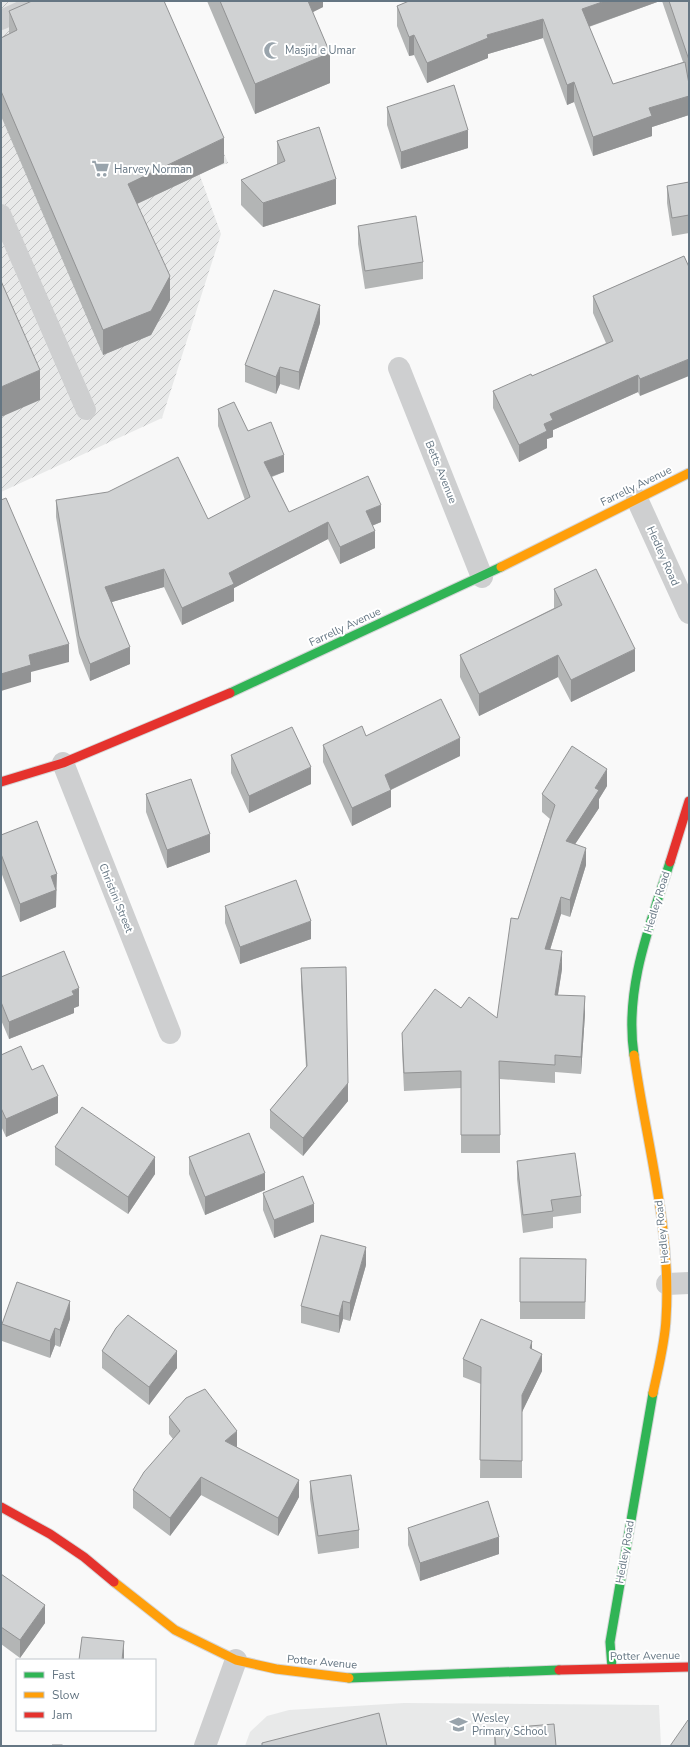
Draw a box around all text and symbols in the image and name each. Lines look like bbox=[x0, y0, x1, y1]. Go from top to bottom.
mosque icon: Masjid e Umar bbox=[262, 40, 282, 60]
place label: Masjid e Umar bbox=[285, 43, 356, 58]
supermarket icon: Harvey Norman bbox=[91, 159, 111, 179]
place label: Harvey Norman bbox=[114, 162, 192, 177]
street label: Betts Avenue bbox=[422, 438, 460, 506]
street label: Farrelly Avenue bbox=[598, 462, 674, 510]
street label: Hedley Road bbox=[643, 524, 683, 588]
street label: Farrelly Avenue bbox=[307, 604, 383, 650]
street label: Christini Street bbox=[95, 861, 137, 935]
street label: Hedley Road bbox=[641, 869, 673, 935]
street label: Hedley Road bbox=[651, 1200, 673, 1264]
street label: Hedley Road bbox=[612, 1519, 638, 1585]
street label: Potter Avenue bbox=[610, 1648, 680, 1664]
street label: Potter Avenue bbox=[286, 1651, 358, 1673]
legend bbox=[16, 1659, 156, 1731]
text: Fast bbox=[52, 1667, 75, 1683]
text: Slow bbox=[52, 1687, 80, 1703]
text: Jam bbox=[51, 1707, 73, 1723]
place label: Wesley Primary School bbox=[472, 1711, 548, 1739]
school or university icon: Wesley Primary School bbox=[449, 1714, 469, 1734]

